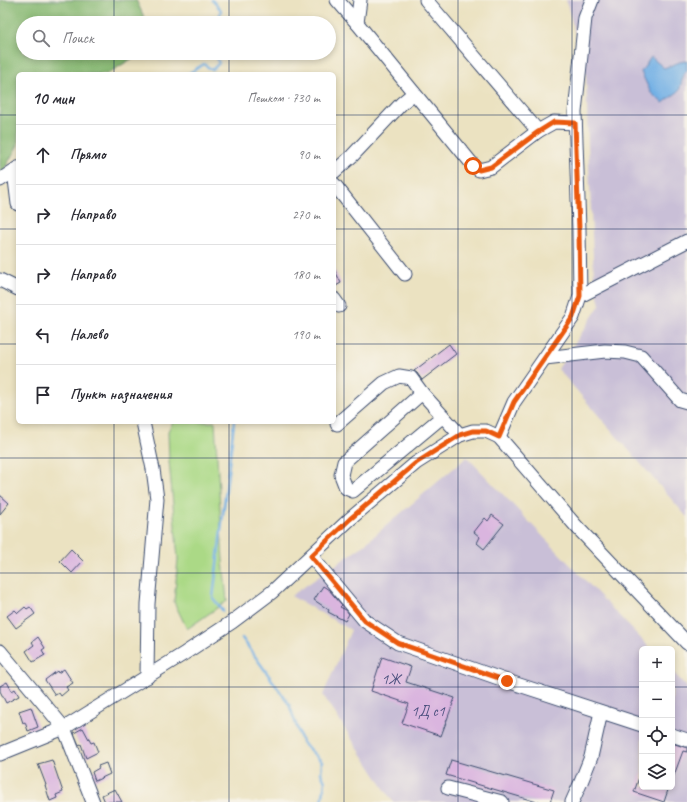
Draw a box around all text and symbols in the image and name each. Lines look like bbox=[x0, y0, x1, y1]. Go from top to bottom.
search box bbox=[16, 16, 336, 60]
icon: search bbox=[30, 27, 52, 49]
text: Поиск bbox=[62, 29, 94, 48]
text: 10 мин bbox=[32, 88, 74, 109]
text: Пешком · 730 m bbox=[247, 90, 320, 106]
icon: ahead bbox=[32, 144, 54, 166]
text: Прямо bbox=[70, 145, 106, 164]
text: 90 m bbox=[298, 147, 320, 163]
route start bbox=[464, 157, 482, 175]
icon: right bbox=[32, 204, 54, 226]
text: Направо bbox=[70, 205, 116, 224]
text: 270 m bbox=[292, 207, 320, 223]
icon: right bbox=[32, 264, 54, 286]
text: Направо bbox=[70, 265, 116, 284]
text: 180 m bbox=[292, 267, 320, 283]
icon: left bbox=[32, 324, 54, 346]
text: Налево bbox=[70, 325, 108, 344]
text: 190 m bbox=[292, 327, 320, 343]
icon: arrive bbox=[32, 384, 54, 406]
text: Пункт назначения bbox=[70, 385, 172, 404]
map controls bbox=[639, 646, 675, 790]
button: + bbox=[639, 646, 675, 682]
house number: 1Ж bbox=[381, 670, 403, 689]
route end bbox=[498, 672, 516, 690]
button: − bbox=[639, 682, 675, 718]
house number: 1Д с1 bbox=[411, 702, 446, 721]
button: locate bbox=[639, 718, 675, 754]
button: layers bbox=[639, 754, 675, 790]

